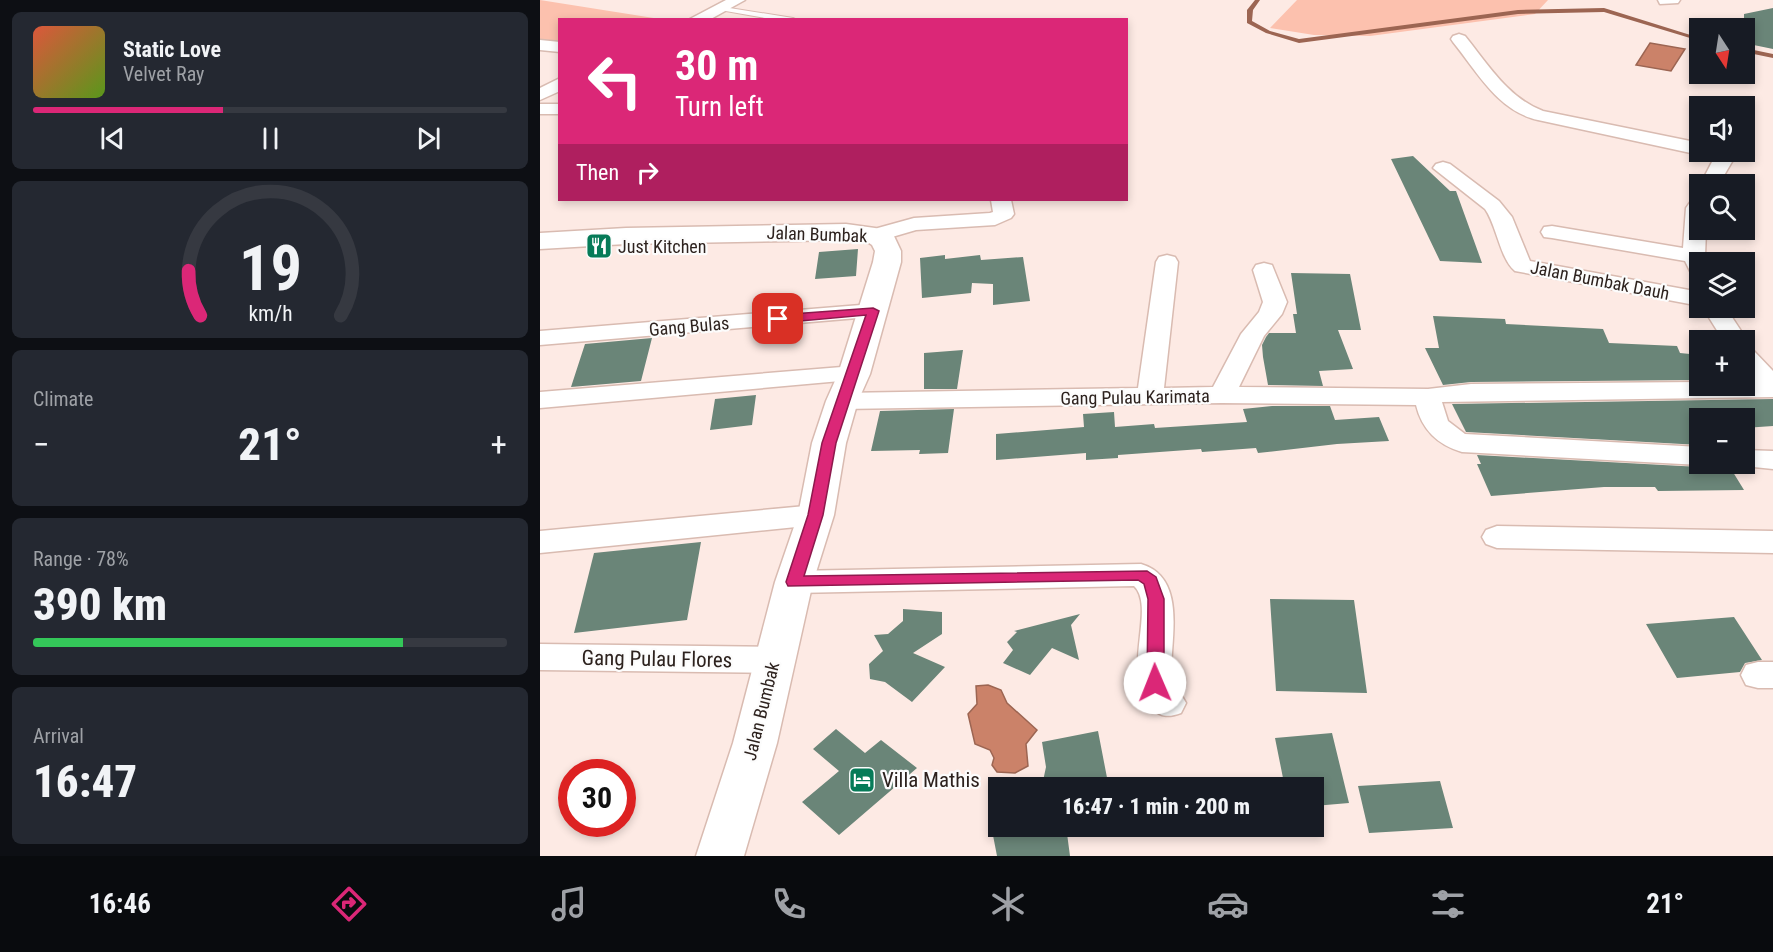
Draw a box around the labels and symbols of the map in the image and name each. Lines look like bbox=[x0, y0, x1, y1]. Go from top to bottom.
north arrow bbox=[1689, 18, 1755, 84]
street label: Jalan Bumbak bbox=[766, 222, 868, 246]
restaurant icon: Just Kitchen bbox=[584, 231, 614, 261]
place label: Just Kitchen bbox=[618, 236, 707, 257]
street label: Jalan Bumbak Dauh bbox=[1529, 256, 1671, 304]
pin bbox=[752, 293, 803, 344]
street label: Gang Bulas bbox=[648, 312, 730, 340]
street label: Gang Pulau Karimata bbox=[1060, 385, 1210, 409]
street label: Gang Pulau Flores bbox=[582, 646, 732, 672]
position arrow bbox=[1123, 651, 1187, 715]
street label: Jalan Bumbak bbox=[739, 660, 783, 762]
speed limit sign: 30 bbox=[558, 759, 636, 837]
hotel icon: Villa Mathis bbox=[847, 765, 877, 795]
place label: Villa Mathis bbox=[882, 768, 980, 792]

